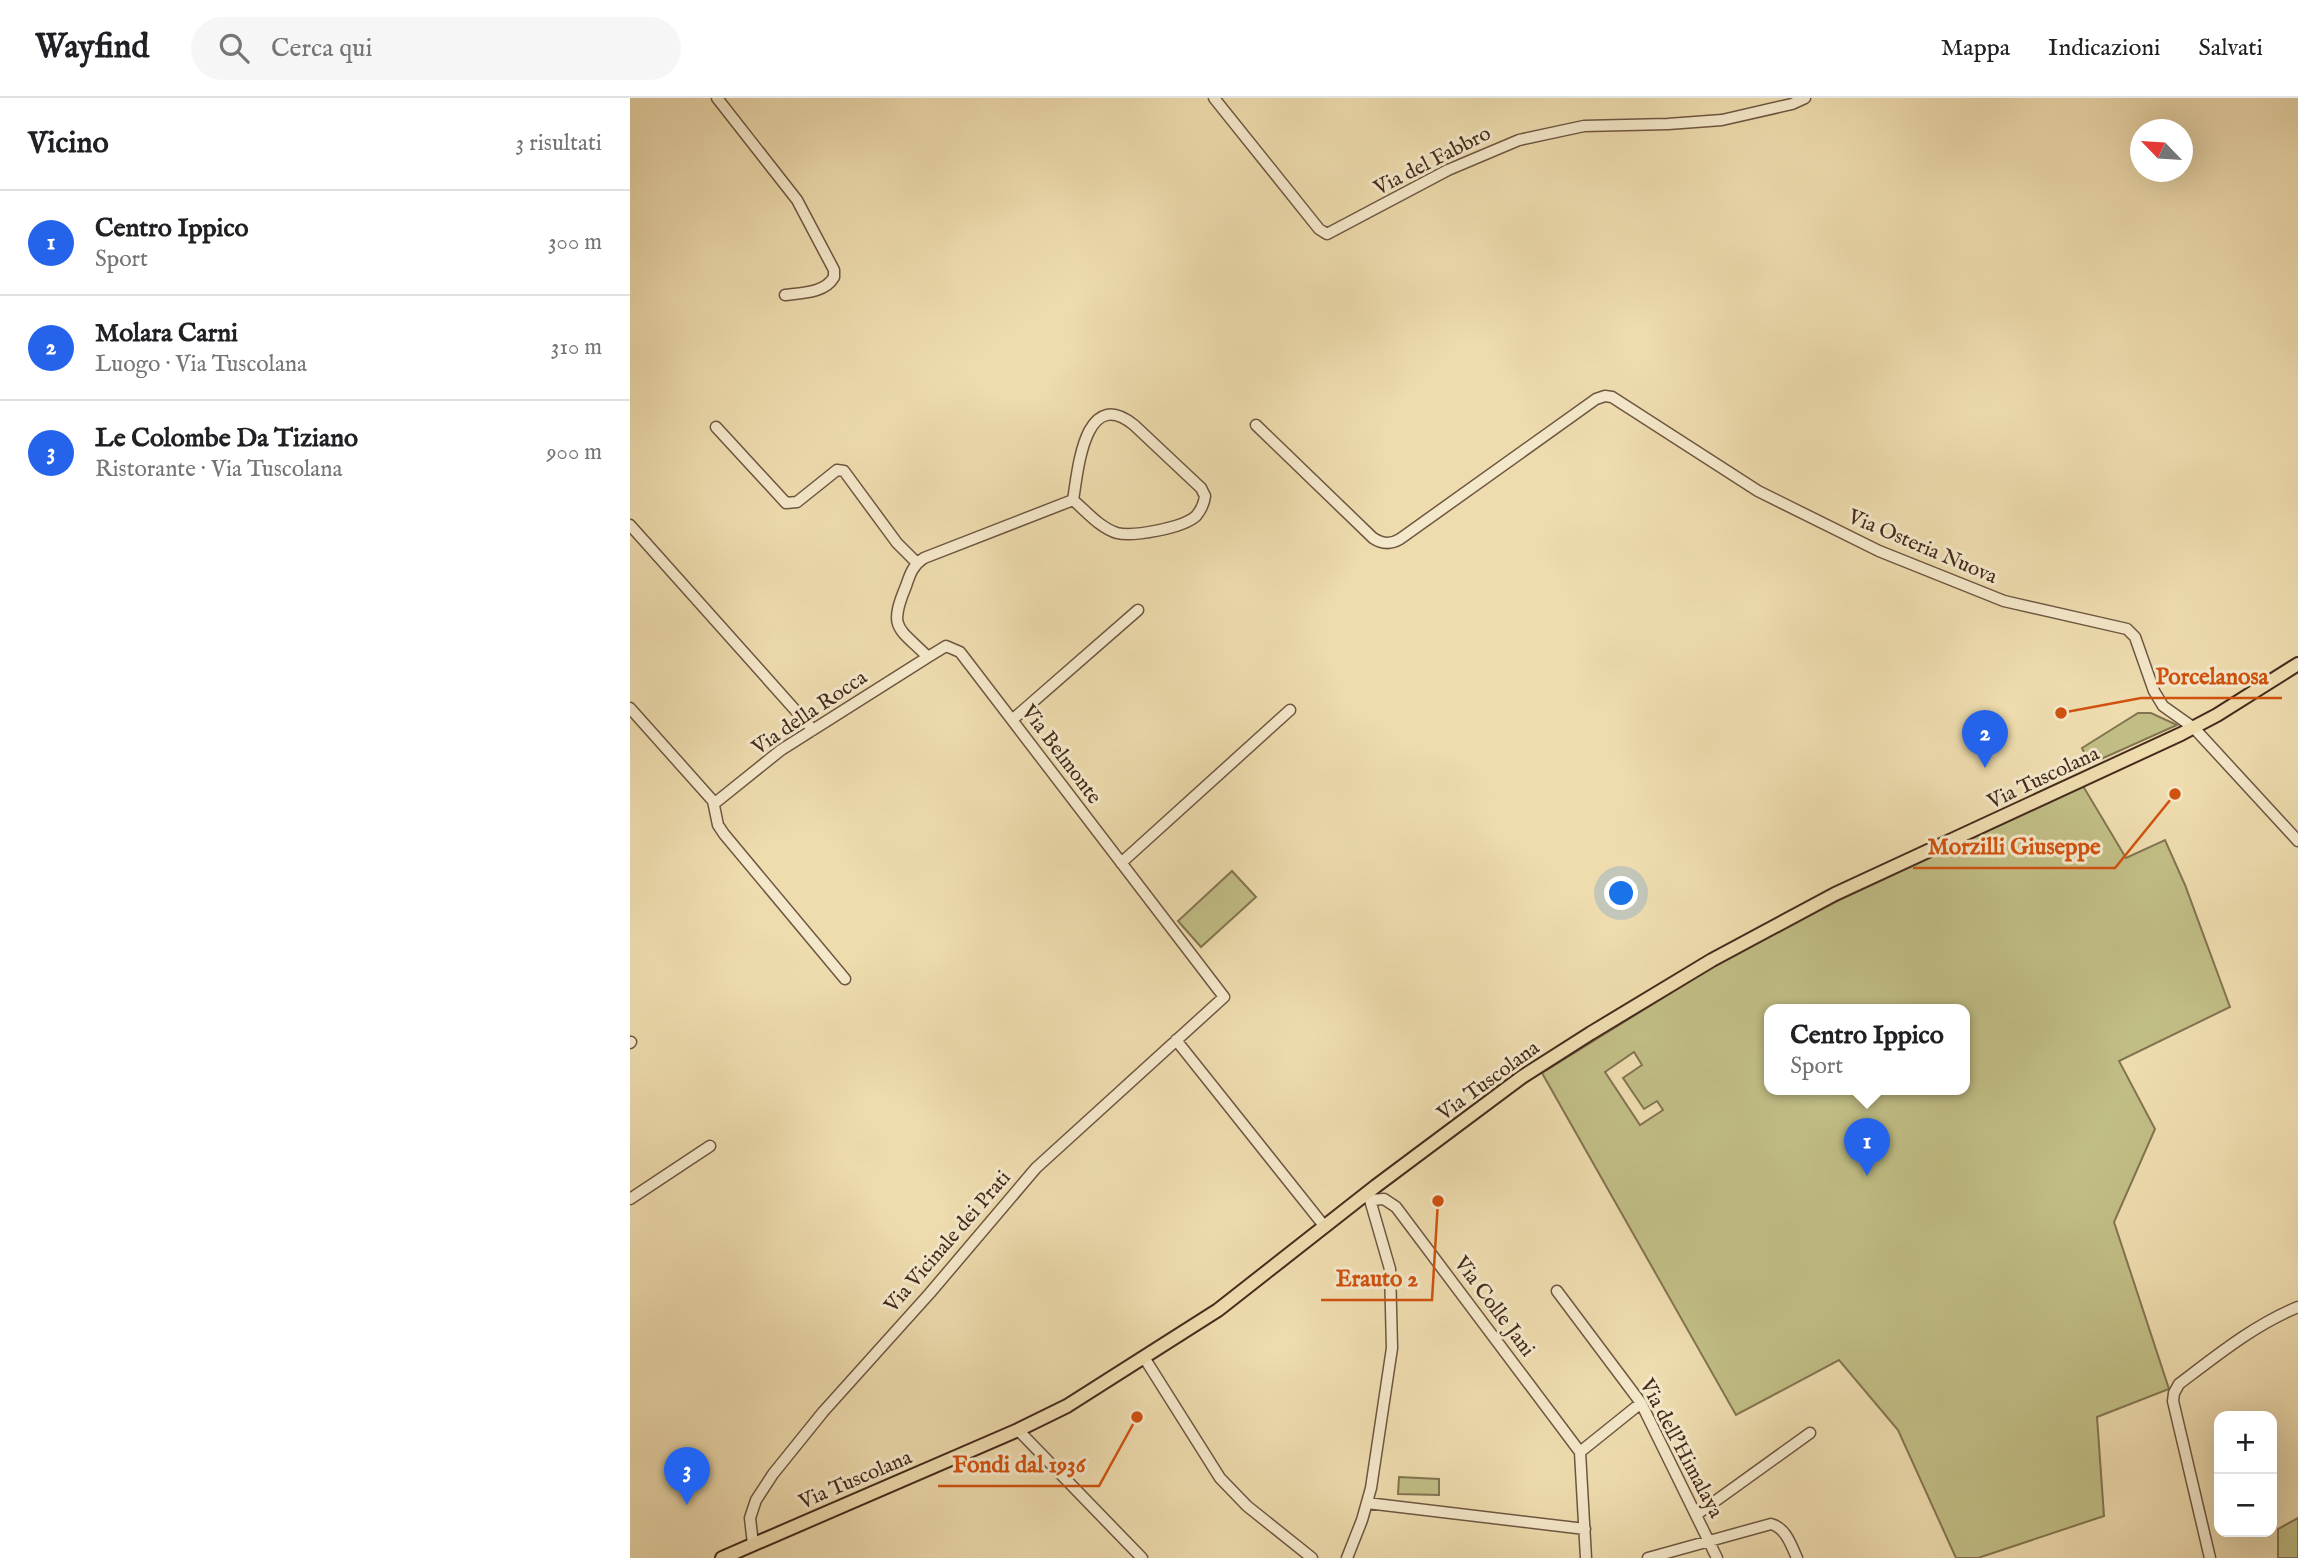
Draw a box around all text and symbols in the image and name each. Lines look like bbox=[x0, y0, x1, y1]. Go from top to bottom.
search box bbox=[191, 17, 681, 80]
text: Wayfind bbox=[35, 27, 149, 69]
icon: search bbox=[215, 29, 253, 67]
text: Cerca qui bbox=[271, 32, 372, 65]
text: Mappa bbox=[1941, 33, 2010, 64]
text: Indicazioni bbox=[2048, 33, 2160, 64]
text: Salvati bbox=[2198, 33, 2263, 64]
north arrow bbox=[2130, 119, 2193, 182]
street label: Via del Fabbro bbox=[1369, 120, 1496, 203]
text: Vicino bbox=[28, 125, 109, 163]
text: 3 risultati bbox=[516, 129, 602, 158]
text: Centro Ippico bbox=[95, 212, 249, 245]
text: 1 bbox=[47, 228, 55, 257]
text: 300 m bbox=[548, 228, 602, 257]
text: Sport bbox=[95, 245, 148, 274]
text: Molara Carni bbox=[95, 317, 238, 350]
text: 2 bbox=[46, 333, 56, 362]
text: 310 m bbox=[551, 333, 602, 362]
text: Luogo · Via Tuscolana bbox=[95, 350, 307, 379]
text: Le Colombe Da Tiziano bbox=[95, 422, 358, 455]
text: 3 bbox=[47, 438, 55, 467]
text: 900 m bbox=[547, 438, 602, 467]
text: Ristorante · Via Tuscolana bbox=[95, 455, 342, 484]
street label: Via Osteria Nuova bbox=[1843, 503, 2002, 591]
callout: Porcelanosa bbox=[2141, 654, 2282, 698]
text: Porcelanosa bbox=[2156, 663, 2270, 692]
street label: Via della Rocca bbox=[746, 664, 873, 762]
street label: Via Belmonte bbox=[1014, 699, 1107, 810]
pin: 2 bbox=[1962, 710, 2008, 768]
street label: Via Tuscolana bbox=[1983, 740, 2105, 816]
callout: Morzilli Giuseppe bbox=[1913, 824, 2115, 868]
text: Morzilli Giuseppe bbox=[1927, 833, 2101, 862]
your location bbox=[1604, 876, 1638, 910]
popup bbox=[1764, 1004, 1970, 1095]
text: Centro Ippico bbox=[1790, 1019, 1944, 1052]
street label: Via Tuscolana bbox=[1432, 1034, 1546, 1128]
text: Sport bbox=[1790, 1052, 1843, 1081]
pin: 1 bbox=[1844, 1118, 1890, 1176]
street label: Via Vicinale dei Prati bbox=[878, 1165, 1017, 1319]
street label: Via Colle Jani bbox=[1447, 1251, 1540, 1362]
callout: Erauto 2 bbox=[1321, 1256, 1432, 1300]
text: Erauto 2 bbox=[1336, 1265, 1418, 1294]
street label: Via dell'Himalaya bbox=[1632, 1374, 1729, 1524]
map controls bbox=[2214, 1411, 2277, 1537]
button: + bbox=[2214, 1411, 2277, 1474]
callout: Fondi dal 1936 bbox=[938, 1442, 1099, 1486]
street label: Via Tuscolana bbox=[794, 1444, 917, 1517]
pin: 3 bbox=[664, 1447, 710, 1505]
text: Fondi dal 1936 bbox=[953, 1451, 1087, 1480]
button: − bbox=[2214, 1474, 2277, 1537]

